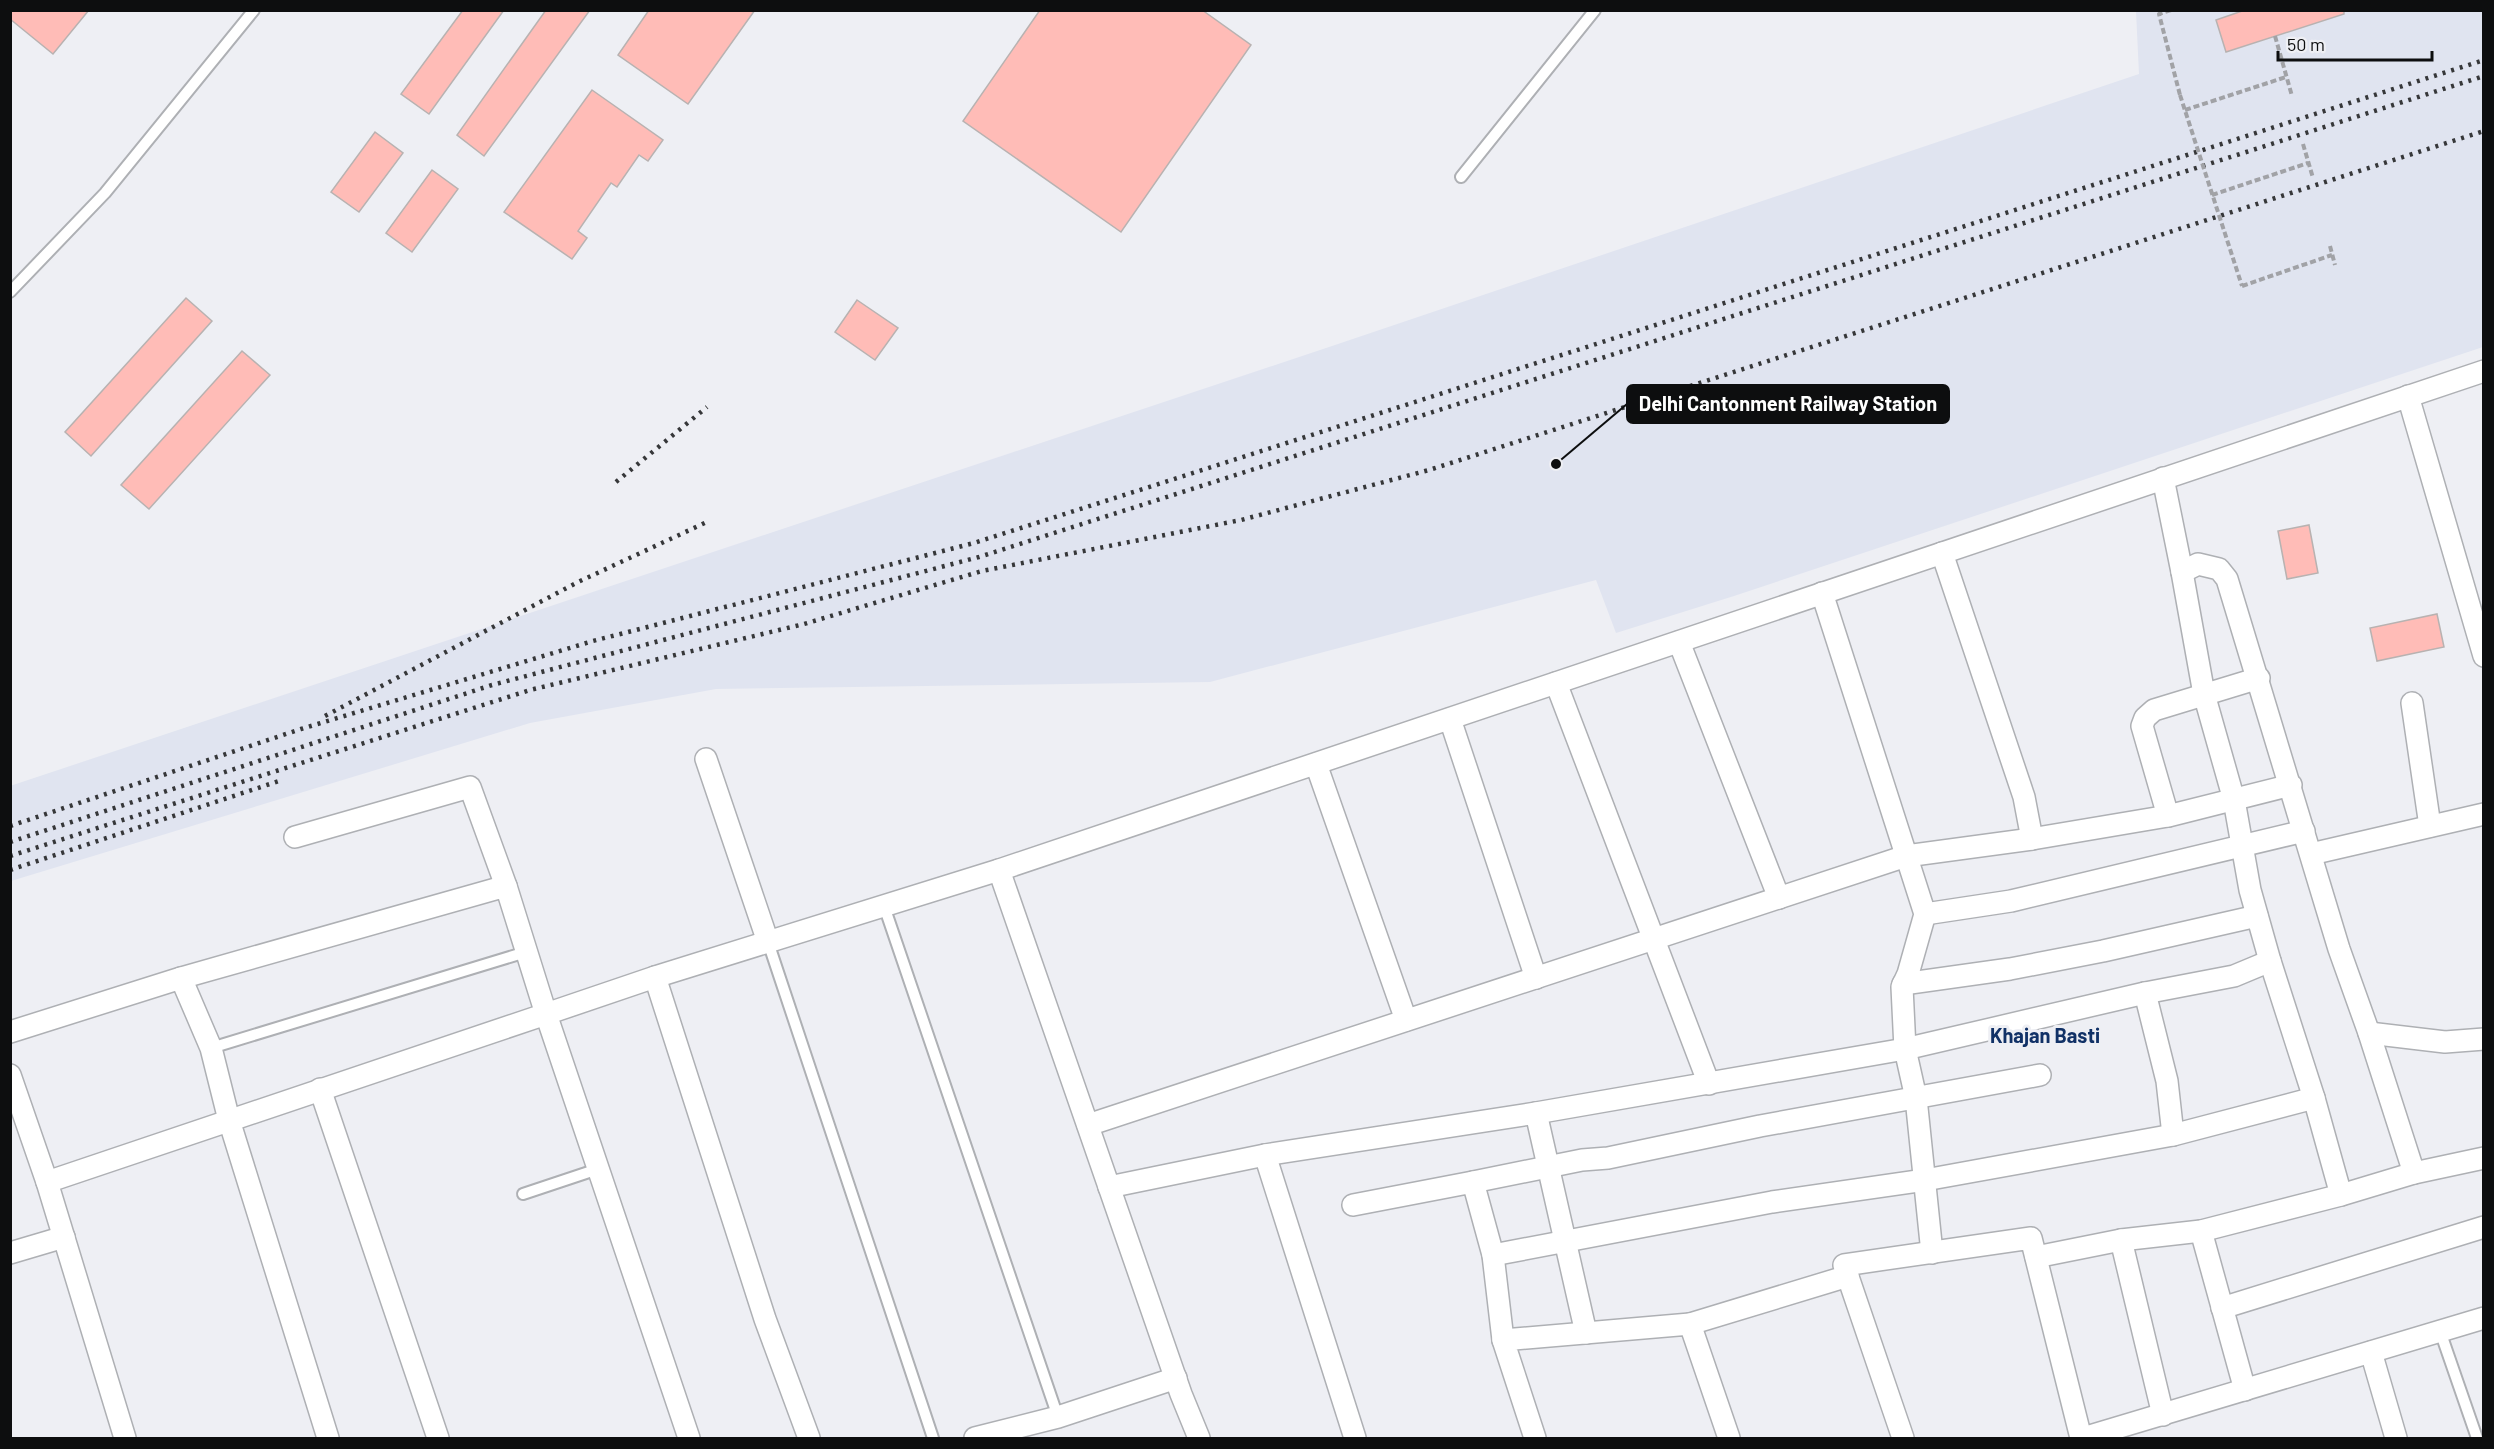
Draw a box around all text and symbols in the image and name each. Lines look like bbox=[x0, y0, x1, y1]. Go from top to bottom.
scale bar bbox=[2278, 24, 2432, 62]
text: 50 m bbox=[2287, 33, 2325, 55]
callout: Delhi Cantonment Railway Station bbox=[1627, 385, 1949, 423]
text: Delhi Cantonment Railway Station bbox=[1639, 391, 1937, 415]
district label: Khajan Basti bbox=[1990, 1023, 2100, 1047]

